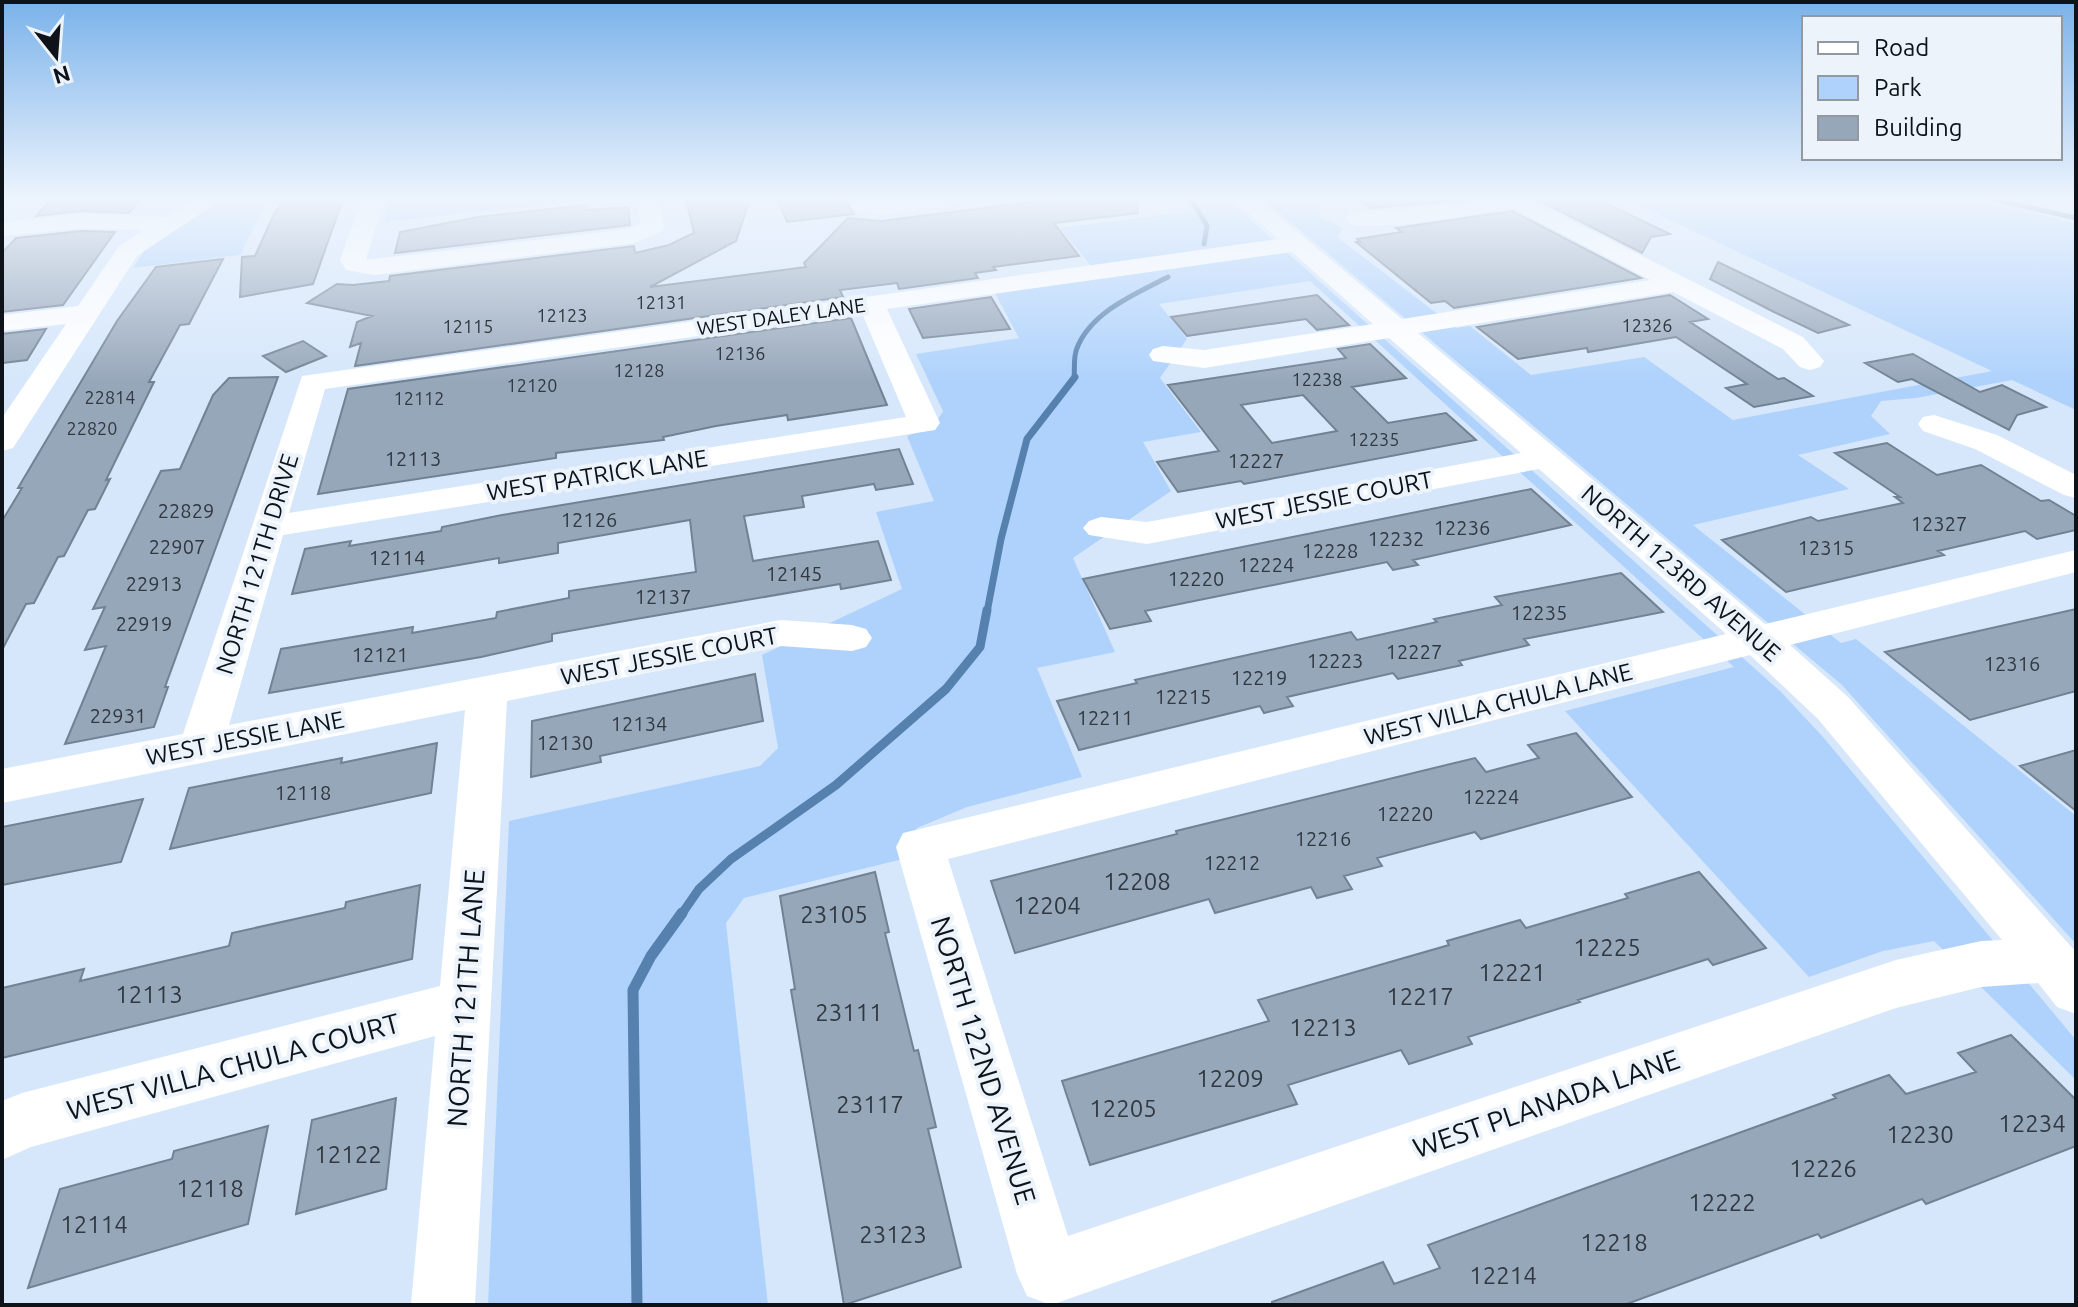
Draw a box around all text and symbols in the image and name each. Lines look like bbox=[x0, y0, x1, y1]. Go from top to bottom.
north arrow bbox=[16, 16, 96, 96]
legend bbox=[1802, 16, 2062, 160]
text: Road bbox=[1874, 34, 1929, 61]
text: N bbox=[50, 61, 74, 90]
text: Park bbox=[1874, 74, 1922, 101]
text: Building bbox=[1874, 114, 1962, 141]
house number: 12131 bbox=[636, 292, 686, 312]
street label: WEST DALEY LANE bbox=[695, 293, 867, 339]
house number: 12123 bbox=[537, 305, 587, 325]
house number: 12326 bbox=[1622, 315, 1672, 335]
house number: 12115 bbox=[443, 316, 493, 336]
house number: 12136 bbox=[715, 343, 765, 363]
house number: 12128 bbox=[614, 360, 664, 380]
house number: 12238 bbox=[1292, 369, 1342, 389]
house number: 12120 bbox=[507, 375, 557, 395]
house number: 22814 bbox=[85, 387, 135, 407]
house number: 12112 bbox=[394, 388, 444, 408]
house number: 22820 bbox=[67, 418, 117, 438]
house number: 12235 bbox=[1349, 429, 1399, 449]
street label: WEST PATRICK LANE bbox=[485, 444, 709, 506]
house number: 12113 bbox=[385, 447, 441, 470]
house number: 12227 bbox=[1228, 449, 1284, 472]
street label: NORTH 121TH DRIVE bbox=[211, 450, 303, 678]
street label: WEST JESSIE COURT bbox=[1213, 466, 1435, 534]
street label: NORTH 123RD AVENUE bbox=[1576, 479, 1786, 667]
house number: 22829 bbox=[158, 499, 214, 522]
house number: 12126 bbox=[561, 508, 617, 531]
house number: 12327 bbox=[1911, 512, 1967, 535]
house number: 12236 bbox=[1434, 516, 1490, 539]
house number: 12232 bbox=[1368, 527, 1424, 550]
house number: 22907 bbox=[149, 535, 205, 558]
house number: 12315 bbox=[1798, 536, 1854, 559]
house number: 12228 bbox=[1302, 539, 1358, 562]
house number: 12114 bbox=[369, 546, 425, 569]
house number: 12224 bbox=[1238, 553, 1294, 576]
house number: 12145 bbox=[766, 562, 822, 585]
house number: 12220 bbox=[1168, 567, 1224, 590]
house number: 22913 bbox=[126, 572, 182, 595]
house number: 12137 bbox=[635, 585, 691, 608]
house number: 12235 bbox=[1511, 601, 1567, 624]
house number: 22919 bbox=[116, 612, 172, 635]
street label: WEST JESSIE COURT bbox=[558, 622, 780, 690]
house number: 12227 bbox=[1386, 640, 1442, 663]
house number: 12121 bbox=[352, 643, 408, 666]
house number: 12223 bbox=[1307, 649, 1363, 672]
house number: 12316 bbox=[1984, 652, 2040, 675]
street label: WEST VILLA CHULA LANE bbox=[1361, 658, 1635, 750]
house number: 12219 bbox=[1231, 666, 1287, 689]
house number: 12215 bbox=[1155, 685, 1211, 708]
house number: 22931 bbox=[90, 704, 146, 727]
street label: WEST JESSIE LANE bbox=[143, 706, 347, 770]
house number: 12211 bbox=[1077, 706, 1133, 729]
house number: 12134 bbox=[611, 712, 667, 735]
house number: 12130 bbox=[537, 731, 593, 754]
house number: 12118 bbox=[275, 781, 331, 804]
house number: 12224 bbox=[1463, 785, 1519, 808]
house number: 12220 bbox=[1377, 802, 1433, 825]
house number: 12216 bbox=[1295, 827, 1351, 850]
house number: 12212 bbox=[1204, 851, 1260, 874]
street label: NORTH 121TH LANE bbox=[441, 868, 489, 1128]
house number: 12208 bbox=[1103, 868, 1171, 895]
house number: 12204 bbox=[1013, 892, 1081, 919]
house number: 23105 bbox=[800, 901, 868, 928]
street label: NORTH 122ND AVENUE bbox=[925, 912, 1043, 1208]
house number: 12225 bbox=[1573, 934, 1641, 961]
house number: 12221 bbox=[1478, 959, 1546, 986]
house number: 12113 bbox=[115, 981, 183, 1008]
house number: 12217 bbox=[1386, 983, 1454, 1010]
house number: 23111 bbox=[815, 999, 883, 1026]
street label: WEST VILLA CHULA COURT bbox=[63, 1007, 403, 1125]
house number: 12213 bbox=[1289, 1014, 1357, 1041]
street label: WEST PLANADA LANE bbox=[1409, 1043, 1683, 1163]
house number: 12209 bbox=[1196, 1065, 1264, 1092]
house number: 23117 bbox=[836, 1091, 904, 1118]
house number: 12205 bbox=[1089, 1095, 1157, 1122]
house number: 12234 bbox=[1998, 1110, 2066, 1137]
house number: 12230 bbox=[1886, 1121, 1954, 1148]
house number: 12122 bbox=[314, 1141, 382, 1168]
house number: 12226 bbox=[1789, 1155, 1857, 1182]
house number: 12118 bbox=[176, 1175, 244, 1202]
house number: 12222 bbox=[1688, 1189, 1756, 1216]
house number: 12114 bbox=[60, 1211, 128, 1238]
house number: 23123 bbox=[859, 1221, 927, 1248]
house number: 12218 bbox=[1580, 1229, 1648, 1256]
house number: 12214 bbox=[1469, 1262, 1537, 1289]

